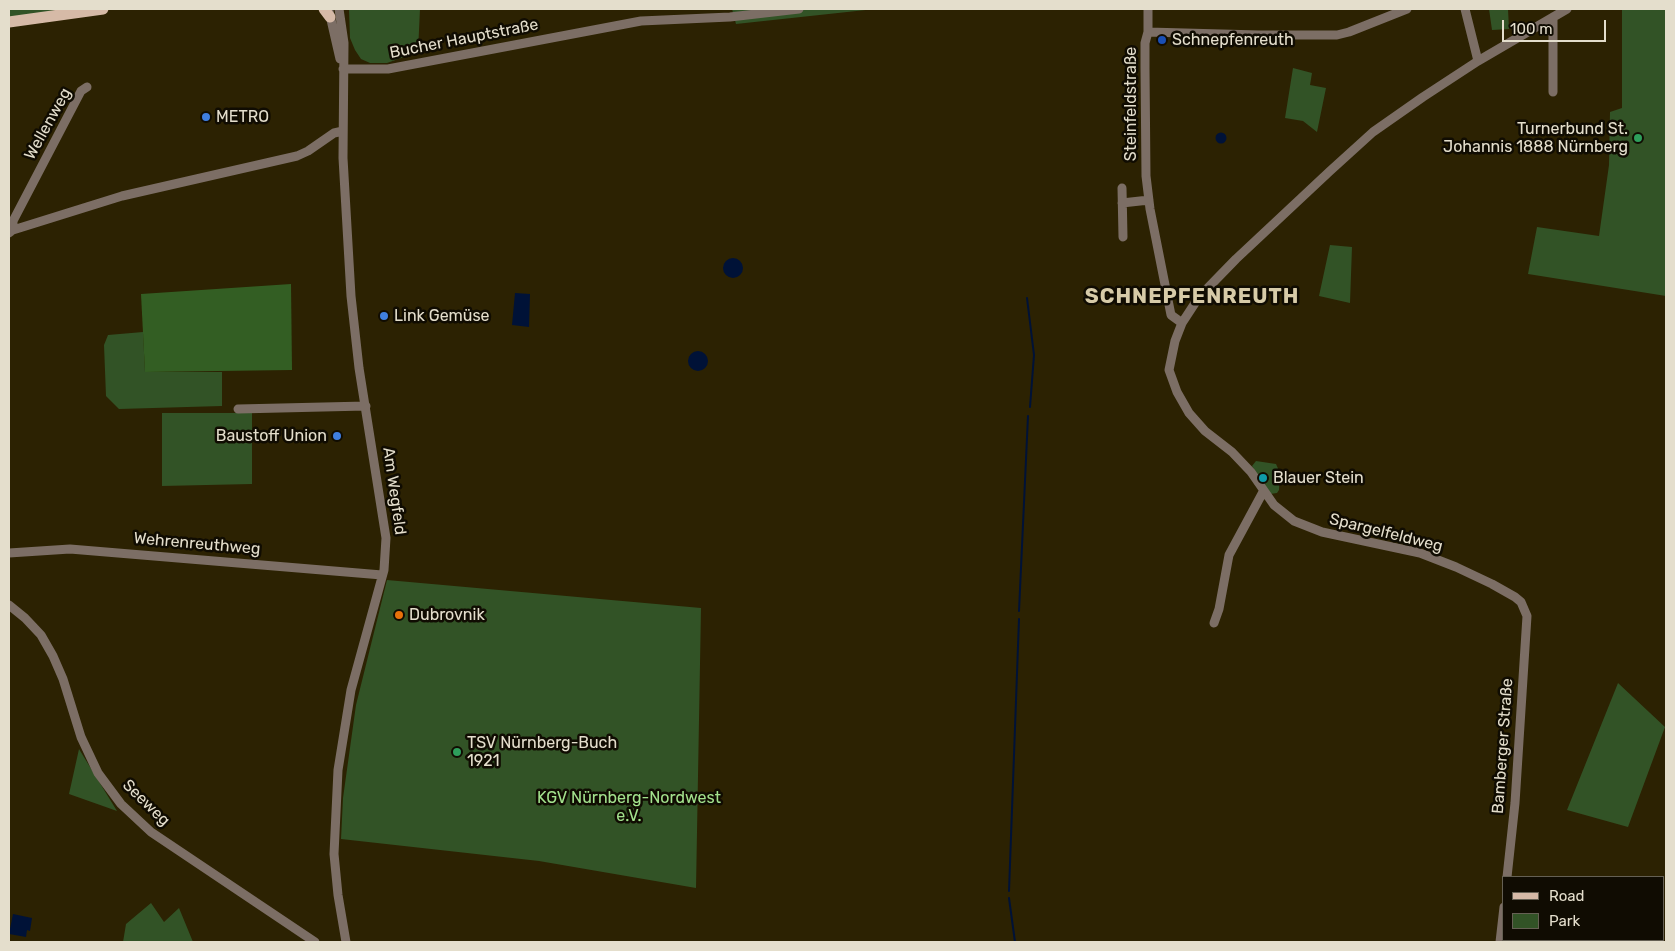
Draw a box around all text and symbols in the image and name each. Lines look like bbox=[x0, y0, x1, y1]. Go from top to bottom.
scale bar bbox=[1505, 10, 1609, 42]
street label: Bucher Hauptstraße bbox=[388, 15, 540, 63]
text: 100 m bbox=[1510, 20, 1552, 38]
place label: Schnepfenreuth bbox=[1172, 30, 1294, 50]
marker: Schnepfenreuth bbox=[1156, 34, 1168, 46]
street label: Steinfeldstraße bbox=[1121, 47, 1141, 161]
street label: Wellenweg bbox=[20, 85, 76, 163]
place label: METRO bbox=[216, 107, 269, 127]
marker: METRO bbox=[200, 111, 212, 123]
place label: Turnerbund St. Johannis 1888 Nürnberg bbox=[1443, 119, 1628, 157]
marker: Turnerbund St. Johannis 1888 Nürnberg bbox=[1632, 132, 1644, 144]
district label: SCHNEPFENREUTH bbox=[1083, 284, 1301, 310]
place label: Link Gemüse bbox=[394, 306, 490, 326]
marker: Link Gemüse bbox=[378, 310, 390, 322]
place label: Baustoff Union bbox=[216, 426, 327, 446]
marker: Baustoff Union bbox=[331, 430, 343, 442]
street label: Am Wegfeld bbox=[378, 446, 410, 536]
place label: Blauer Stein bbox=[1273, 468, 1364, 488]
marker: Blauer Stein bbox=[1257, 472, 1269, 484]
street label: Spargelfeldweg bbox=[1327, 510, 1445, 556]
street label: Wehrenreuthweg bbox=[133, 529, 261, 559]
place label: Dubrovnik bbox=[409, 605, 485, 625]
marker: Dubrovnik bbox=[393, 609, 405, 621]
street label: Bamberger Straße bbox=[1489, 677, 1517, 815]
place label: TSV Nürnberg-Buch 1921 bbox=[467, 733, 617, 771]
marker: TSV Nürnberg-Buch 1921 bbox=[451, 746, 463, 758]
street label: Seeweg bbox=[118, 776, 174, 830]
park label: KGV Nürnberg-Nordwest e.V. bbox=[537, 788, 721, 826]
legend bbox=[1502, 876, 1665, 941]
text: Road bbox=[1549, 887, 1585, 905]
text: Park bbox=[1549, 912, 1580, 930]

